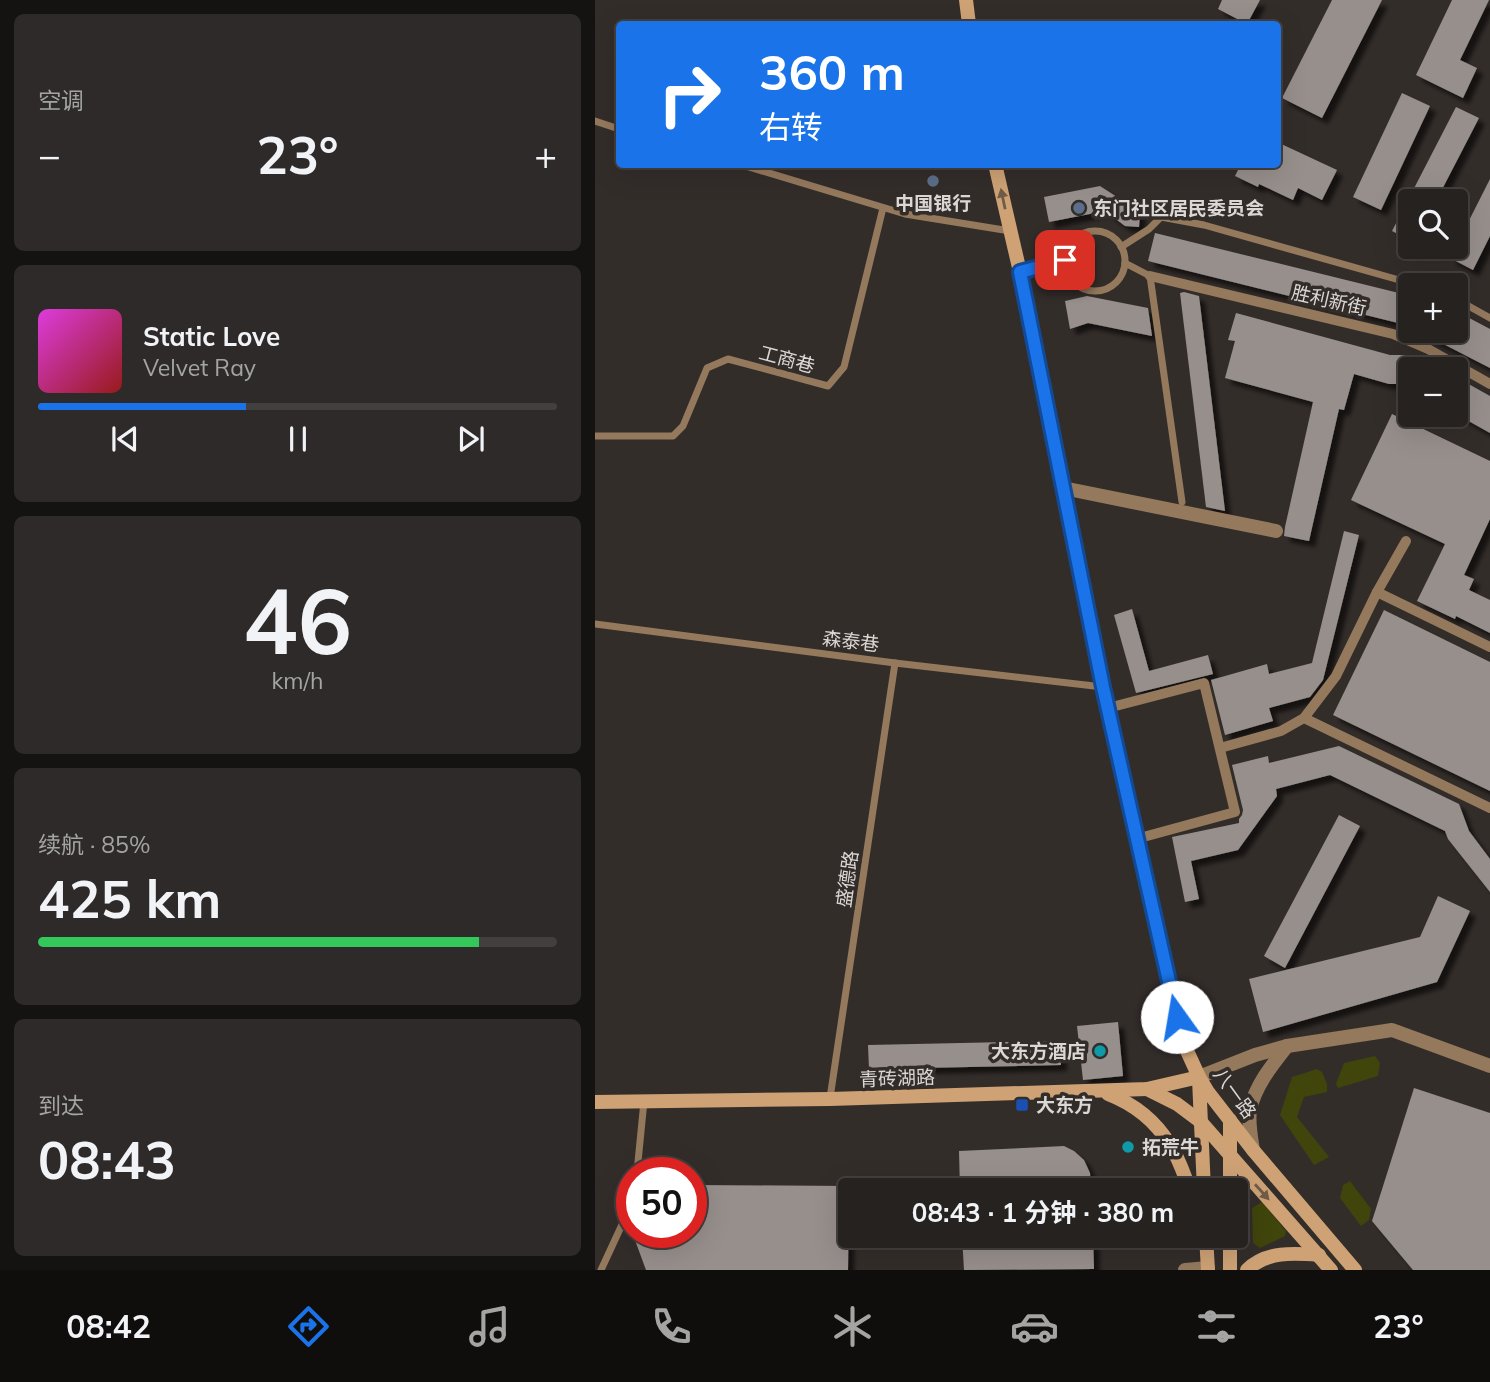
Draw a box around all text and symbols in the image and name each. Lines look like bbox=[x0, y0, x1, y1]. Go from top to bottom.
text: 360 m bbox=[759, 41, 905, 102]
icon: right bbox=[644, 49, 735, 140]
text: 空调 bbox=[38, 86, 84, 115]
text: 右转 bbox=[759, 107, 823, 147]
text: 23° bbox=[256, 122, 339, 187]
text: − bbox=[38, 131, 61, 179]
text: + bbox=[534, 131, 557, 179]
marker: 中国银行 bbox=[925, 173, 941, 189]
one-way arrow bbox=[998, 188, 1009, 210]
map controls bbox=[1398, 189, 1468, 427]
button: search bbox=[1398, 189, 1468, 259]
place label: 中国银行 bbox=[895, 191, 971, 215]
place label: 东门社区居民委员会 bbox=[1093, 196, 1264, 220]
marker: 东门社区居民委员会 bbox=[1071, 200, 1087, 216]
pin bbox=[1035, 230, 1095, 290]
icon: arrive bbox=[1046, 241, 1084, 279]
button: + bbox=[1398, 273, 1468, 343]
street label: 胜利新街 bbox=[1289, 280, 1369, 320]
text: Static Love bbox=[143, 320, 280, 353]
street label: 工商巷 bbox=[756, 340, 818, 378]
text: Velvet Ray bbox=[143, 353, 256, 382]
button: − bbox=[1398, 357, 1468, 427]
icon: previous bbox=[106, 420, 144, 458]
icon: pause bbox=[279, 420, 317, 458]
icon: next bbox=[452, 420, 490, 458]
text: 46 bbox=[243, 563, 352, 677]
street label: 森泰巷 bbox=[821, 626, 881, 656]
text: km/h bbox=[271, 666, 324, 695]
text: 续航 · 85% bbox=[38, 830, 150, 859]
street label: 盛德路 bbox=[831, 849, 863, 909]
text: 425 km bbox=[38, 866, 221, 931]
position arrow bbox=[1140, 980, 1214, 1054]
place label: 大东方酒店 bbox=[991, 1039, 1086, 1063]
marker: 大东方酒店 bbox=[1092, 1043, 1108, 1059]
street label: 八一路 bbox=[1209, 1063, 1261, 1123]
street label: 青砖湖路 bbox=[859, 1065, 935, 1091]
text: 到达 bbox=[38, 1091, 84, 1120]
place label: 大东方 bbox=[1036, 1093, 1093, 1117]
marker: 大东方 bbox=[1014, 1097, 1030, 1113]
text: 08:43 bbox=[38, 1127, 176, 1192]
place label: 拓荒牛 bbox=[1142, 1135, 1199, 1159]
marker: 拓荒牛 bbox=[1120, 1139, 1136, 1155]
speed limit sign: 50 bbox=[616, 1157, 707, 1248]
one-way arrow bbox=[1253, 1183, 1269, 1200]
text: 08:43 · 1 分钟 · 380 m bbox=[912, 1196, 1174, 1229]
icon: directions bbox=[284, 1302, 333, 1351]
icon: music bbox=[465, 1302, 514, 1351]
icon: phone bbox=[647, 1302, 696, 1351]
icon: climate bbox=[828, 1302, 877, 1351]
icon: car bbox=[1010, 1302, 1059, 1351]
icon: filters bbox=[1192, 1302, 1241, 1351]
text: 08:42 bbox=[66, 1306, 151, 1346]
text: 23° bbox=[1373, 1306, 1424, 1346]

